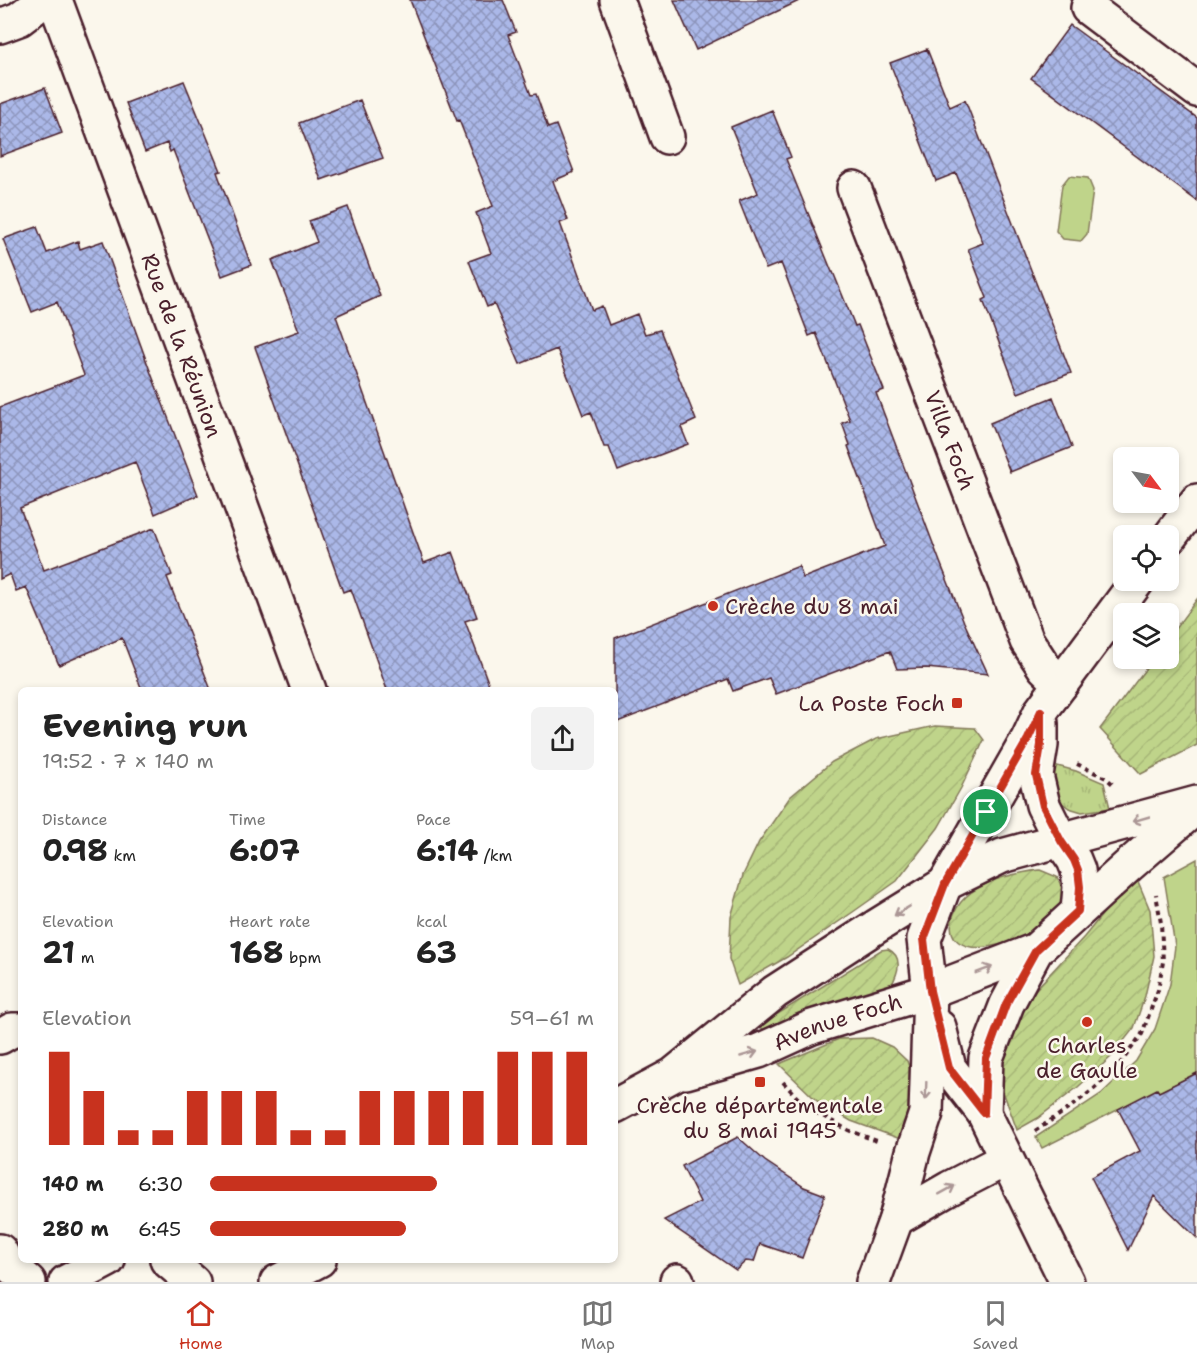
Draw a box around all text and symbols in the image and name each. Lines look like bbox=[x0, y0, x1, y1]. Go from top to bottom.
street label: Rue de la Réunion bbox=[135, 249, 229, 442]
street label: Villa Foch bbox=[918, 386, 982, 494]
north arrow bbox=[1113, 447, 1179, 513]
map controls bbox=[1113, 447, 1179, 669]
button: locate bbox=[1113, 525, 1179, 591]
place label: Crèche du 8 mai bbox=[725, 592, 899, 621]
marker: Crèche du 8 mai bbox=[706, 599, 720, 613]
button: layers bbox=[1113, 603, 1179, 669]
place label: La Poste Foch bbox=[798, 689, 945, 718]
marker: La Poste Foch bbox=[950, 696, 964, 710]
text: Evening run bbox=[42, 703, 248, 748]
button: share bbox=[531, 707, 594, 770]
text: 19:52 · 7 × 140 m bbox=[42, 748, 214, 774]
pin bbox=[960, 786, 1011, 837]
icon: arrive bbox=[969, 795, 1002, 828]
text: Distance bbox=[42, 809, 108, 830]
text: Time bbox=[229, 809, 266, 830]
text: Pace bbox=[416, 809, 451, 830]
one-way arrow bbox=[1132, 814, 1151, 825]
text: 0.98 bbox=[42, 830, 108, 871]
text: 6:07 bbox=[229, 830, 300, 871]
text: 6:14 bbox=[416, 830, 478, 871]
text: km bbox=[108, 845, 136, 866]
text: /km bbox=[478, 845, 512, 866]
one-way arrow bbox=[894, 905, 911, 917]
text: Elevation bbox=[42, 911, 114, 932]
text: Heart rate bbox=[229, 911, 311, 932]
text: kcal bbox=[416, 911, 447, 932]
text: 21 bbox=[42, 932, 75, 973]
text: 168 bbox=[229, 932, 284, 973]
text: 63 bbox=[416, 932, 457, 973]
text: m bbox=[75, 947, 95, 968]
text: bpm bbox=[284, 947, 321, 968]
one-way arrow bbox=[974, 963, 993, 974]
street label: Avenue Foch bbox=[769, 986, 905, 1058]
text: Elevation bbox=[42, 1005, 132, 1031]
text: 59–61 m bbox=[510, 1005, 594, 1031]
marker: Charles de Gaulle bbox=[1080, 1015, 1094, 1029]
place label: Charles de Gaulle bbox=[1036, 1031, 1138, 1085]
one-way arrow bbox=[739, 1048, 758, 1059]
marker: Crèche départementale du 8 mai 1945 bbox=[753, 1075, 767, 1089]
one-way arrow bbox=[921, 1081, 932, 1101]
place label: Crèche départementale du 8 mai 1945 bbox=[636, 1091, 884, 1145]
text: 140 m bbox=[42, 1171, 104, 1197]
text: 6:30 bbox=[138, 1171, 183, 1197]
one-way arrow bbox=[938, 1184, 955, 1196]
text: 280 m bbox=[42, 1216, 109, 1242]
text: 6:45 bbox=[138, 1216, 181, 1242]
tab: Home bbox=[179, 1297, 223, 1354]
tab: Map bbox=[581, 1297, 615, 1354]
tab: Saved bbox=[973, 1297, 1018, 1354]

